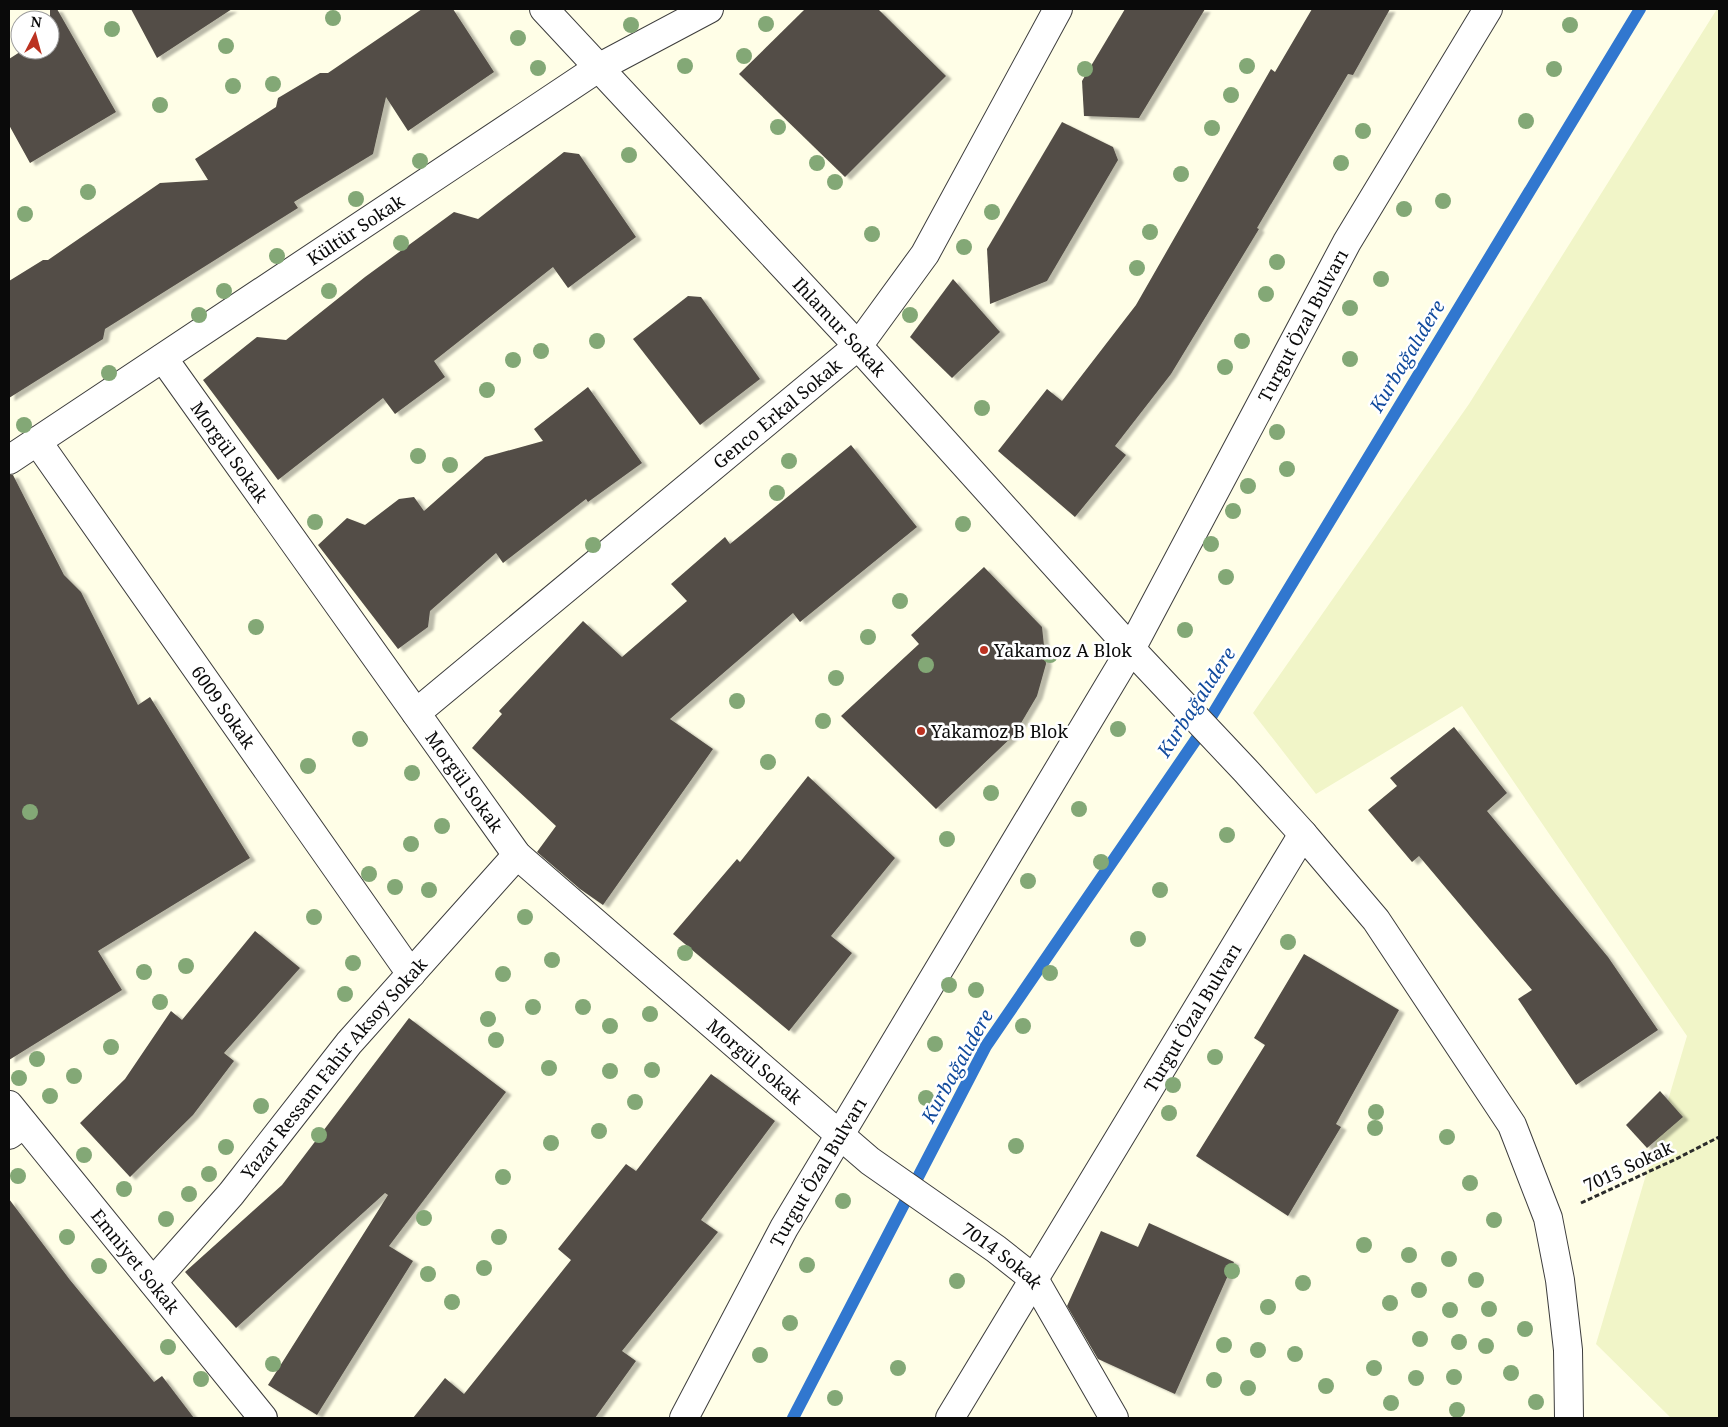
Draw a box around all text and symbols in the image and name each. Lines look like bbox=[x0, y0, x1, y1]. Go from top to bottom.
north arrow bbox=[10, 10, 60, 60]
text: N bbox=[30, 12, 43, 32]
street label: Kültür Sokak bbox=[302, 188, 409, 270]
street label: Turgut Özal Bulvarı bbox=[1252, 245, 1353, 406]
street label: Ihlamur Sokak bbox=[788, 272, 892, 382]
water label: Kurbağalıdere bbox=[1363, 295, 1451, 418]
street label: Genco Erkal Sokak bbox=[708, 353, 846, 474]
street label: Morgül Sokak bbox=[186, 396, 274, 507]
place label: Yakamoz A Blok bbox=[993, 638, 1132, 662]
water label: Kurbağalıdere bbox=[1150, 642, 1241, 763]
marker: Yakamoz A Blok bbox=[978, 644, 990, 656]
street label: 6009 Sokak bbox=[186, 661, 261, 754]
place label: Yakamoz B Blok bbox=[930, 719, 1068, 743]
marker: Yakamoz B Blok bbox=[915, 725, 927, 737]
street label: Morgül Sokak bbox=[421, 726, 509, 837]
street label: Turgut Özal Bulvarı bbox=[1138, 938, 1246, 1096]
street label: Yazar Ressam Fahir Aksoy Sokak bbox=[235, 952, 432, 1185]
water label: Kurbağalıdere bbox=[915, 1004, 999, 1128]
street label: Morgül Sokak bbox=[702, 1013, 808, 1109]
street label: Turgut Özal Bulvarı bbox=[764, 1093, 872, 1251]
street label: 7015 Sokak bbox=[1579, 1135, 1677, 1197]
street label: Emniyet Sokak bbox=[86, 1204, 186, 1319]
street label: 7014 Sokak bbox=[957, 1217, 1049, 1293]

